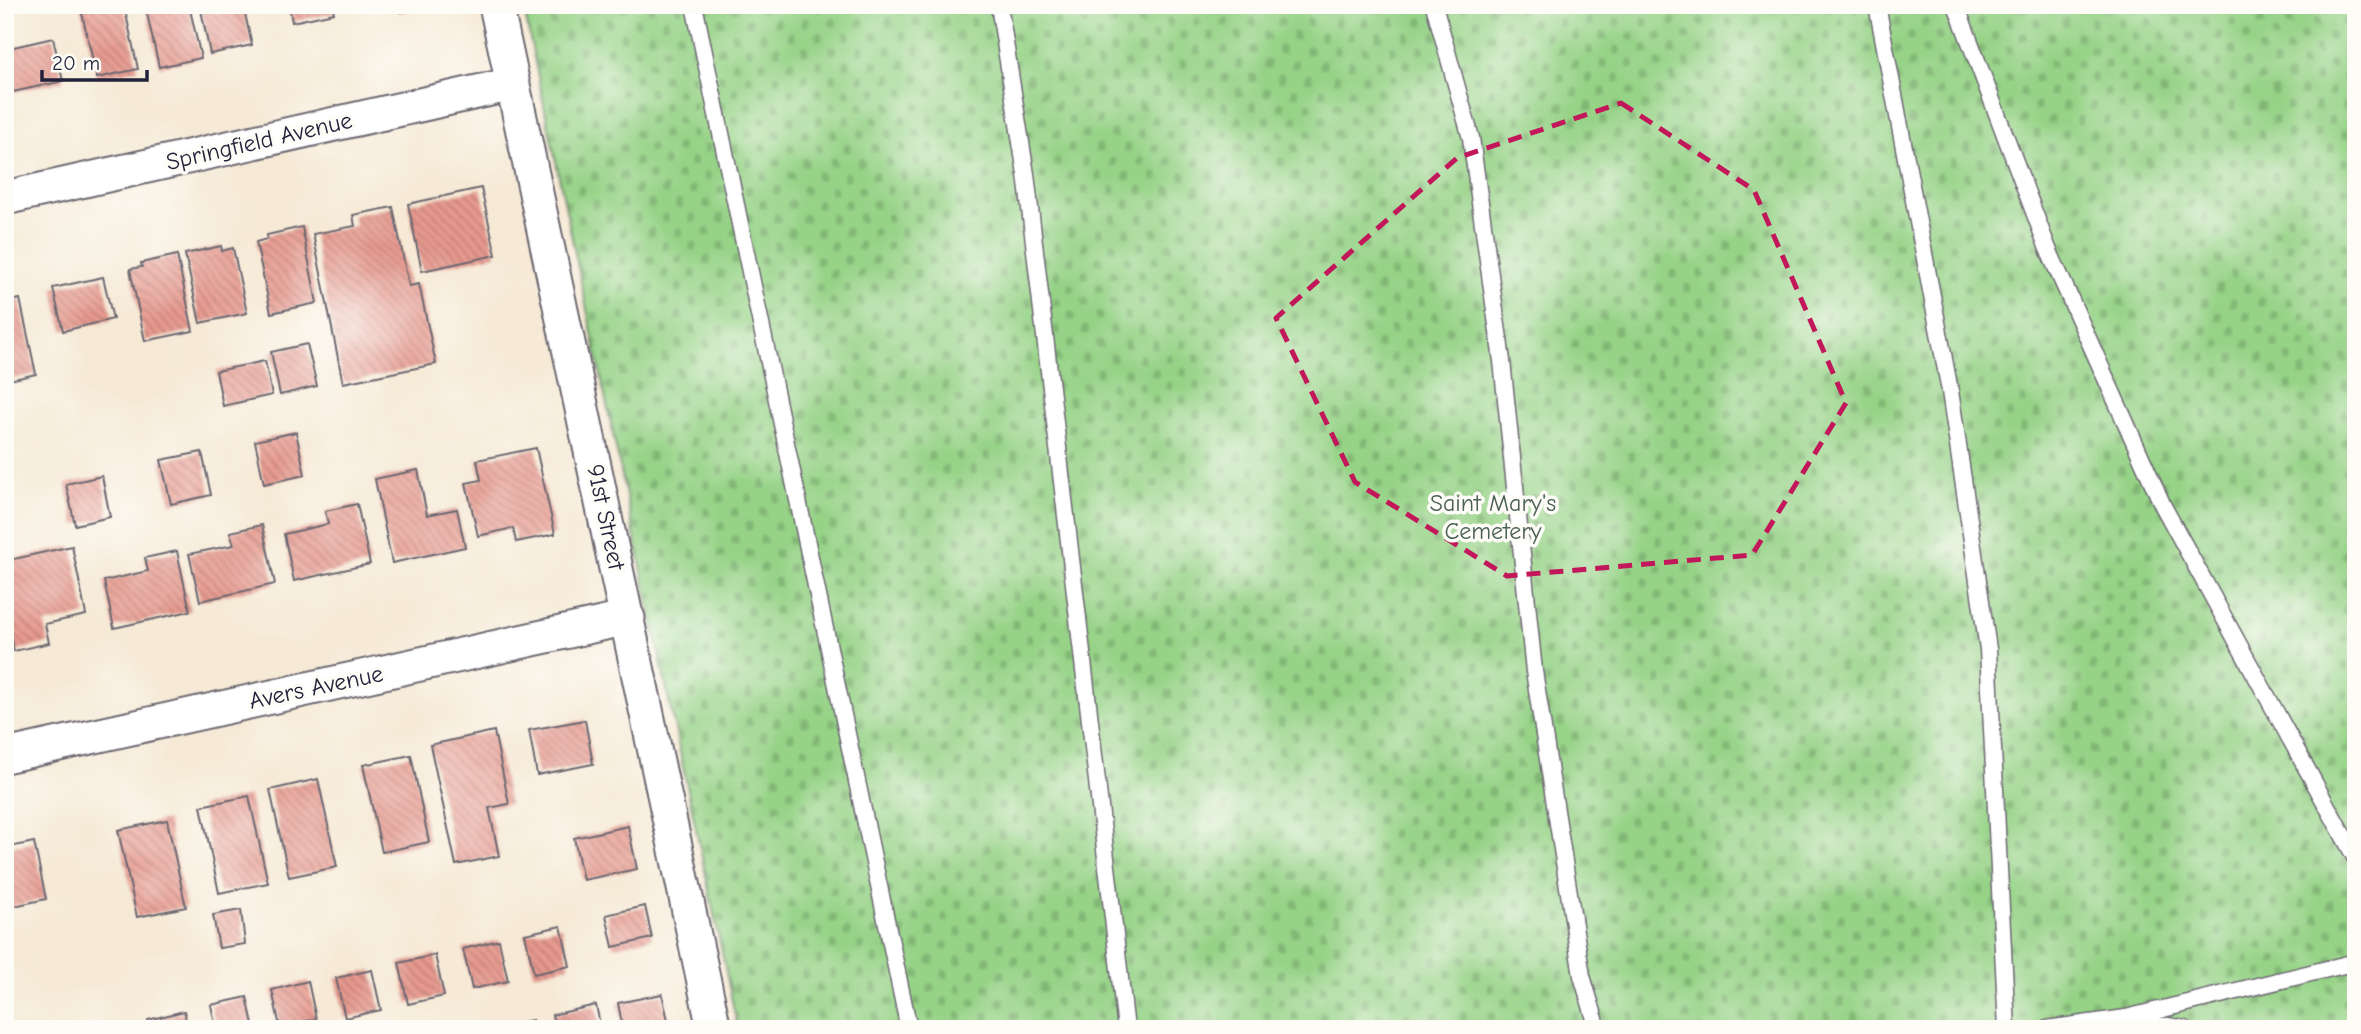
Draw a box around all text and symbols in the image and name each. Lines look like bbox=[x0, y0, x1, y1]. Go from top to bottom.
scale bar bbox=[42, 38, 147, 82]
text: 20 m bbox=[52, 51, 100, 75]
street label: Springfield Avenue bbox=[163, 106, 355, 176]
street label: 91st Street bbox=[581, 462, 631, 573]
park label: Saint Mary's Cemetery bbox=[1430, 489, 1556, 545]
street label: Avers Avenue bbox=[247, 659, 385, 715]

